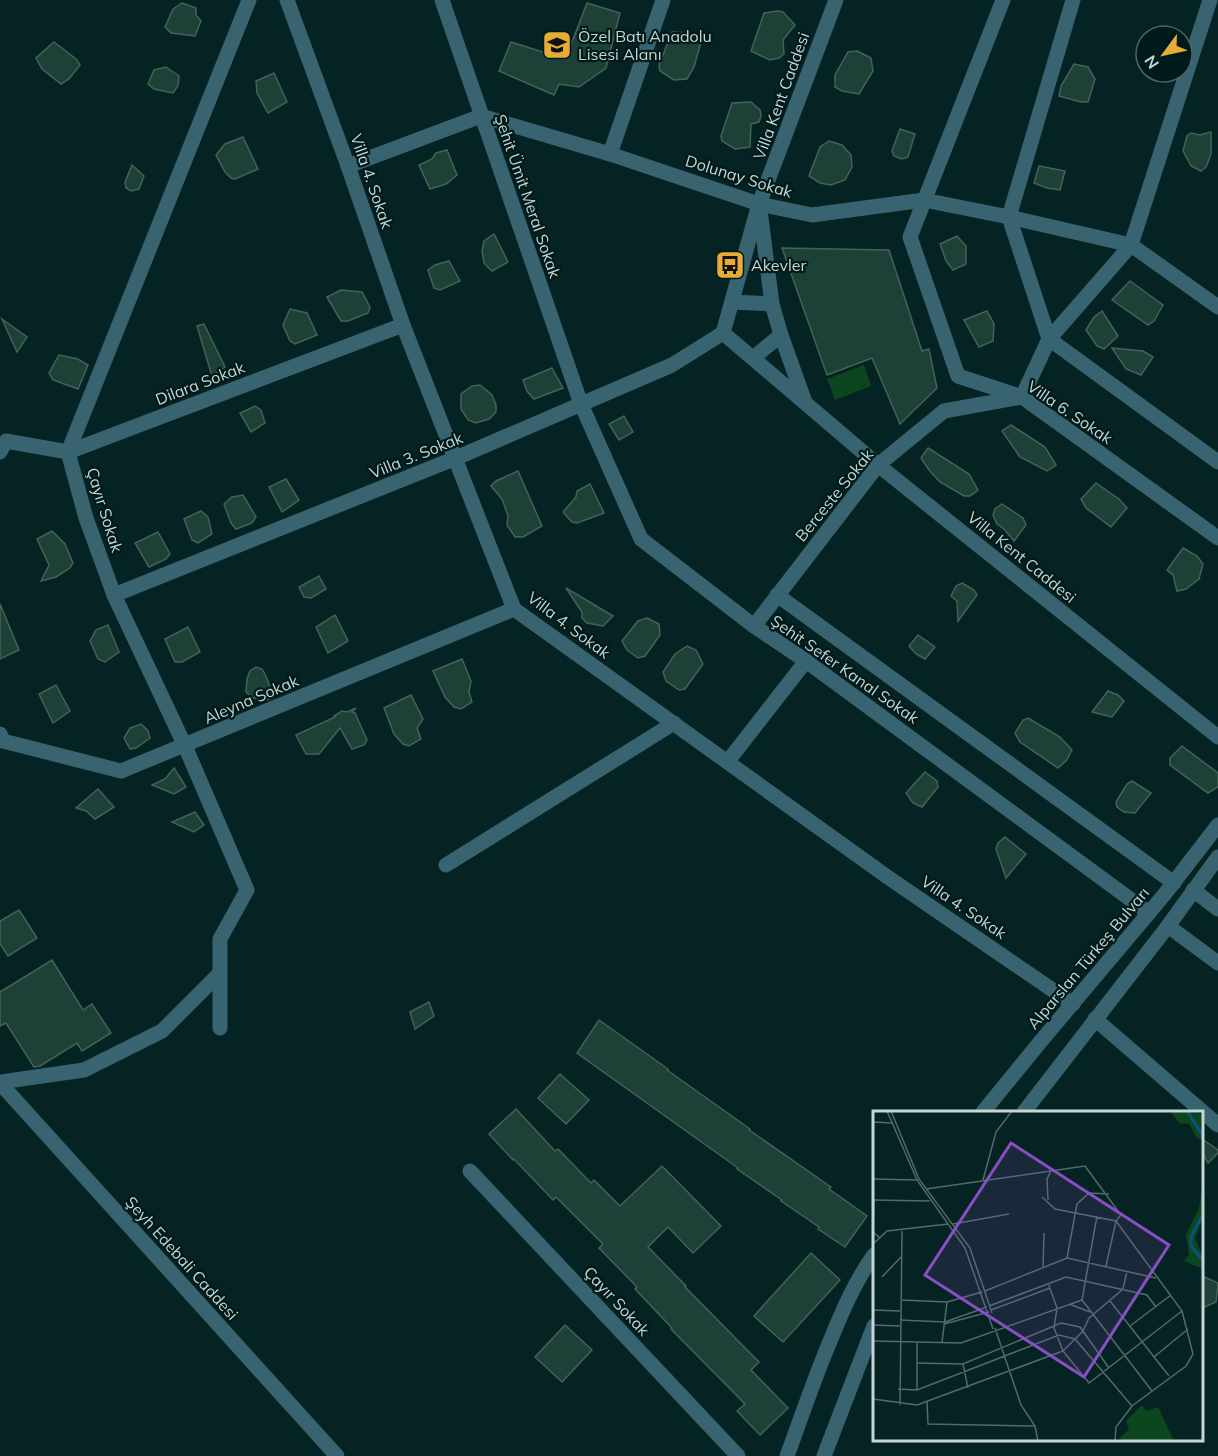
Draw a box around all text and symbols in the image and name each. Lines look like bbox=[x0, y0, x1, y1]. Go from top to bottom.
north arrow bbox=[1134, 24, 1194, 84]
place label: Özel Batı Anadolu Lisesi Alanı bbox=[578, 26, 712, 64]
school or university icon: Özel Batı Anadolu Lisesi Alanı bbox=[541, 29, 573, 61]
street label: Villa Kent Caddesi bbox=[749, 30, 813, 162]
text: N bbox=[1140, 52, 1163, 73]
street label: Şehit Ümit Meral Sokak bbox=[491, 112, 566, 281]
street label: Villa 4. Sokak bbox=[346, 131, 398, 232]
street label: Dolunay Sokak bbox=[683, 150, 796, 202]
bus stop icon: Akevler bbox=[714, 249, 746, 281]
place label: Akevler bbox=[751, 255, 806, 275]
street label: Dilara Sokak bbox=[153, 357, 248, 409]
street label: Villa 6. Sokak bbox=[1023, 376, 1117, 448]
street label: Villa 3. Sokak bbox=[366, 427, 466, 483]
street label: Berceste Sokak bbox=[791, 444, 878, 545]
street label: Çayır Sokak bbox=[83, 465, 128, 556]
street label: Villa Kent Caddesi bbox=[964, 507, 1080, 607]
street label: Villa 4. Sokak bbox=[523, 587, 615, 663]
street label: Şehit Sefer Kanal Sokak bbox=[767, 610, 923, 728]
street label: Aleyna Sokak bbox=[201, 670, 302, 728]
street label: Villa 4. Sokak bbox=[917, 871, 1011, 943]
street label: Alparslan Türkeş Bulvarı bbox=[1023, 883, 1153, 1033]
inset map bbox=[873, 1111, 1203, 1441]
street label: Şeyh Edebali Caddesi bbox=[121, 1192, 243, 1324]
street label: Çayır Sokak bbox=[580, 1262, 655, 1340]

